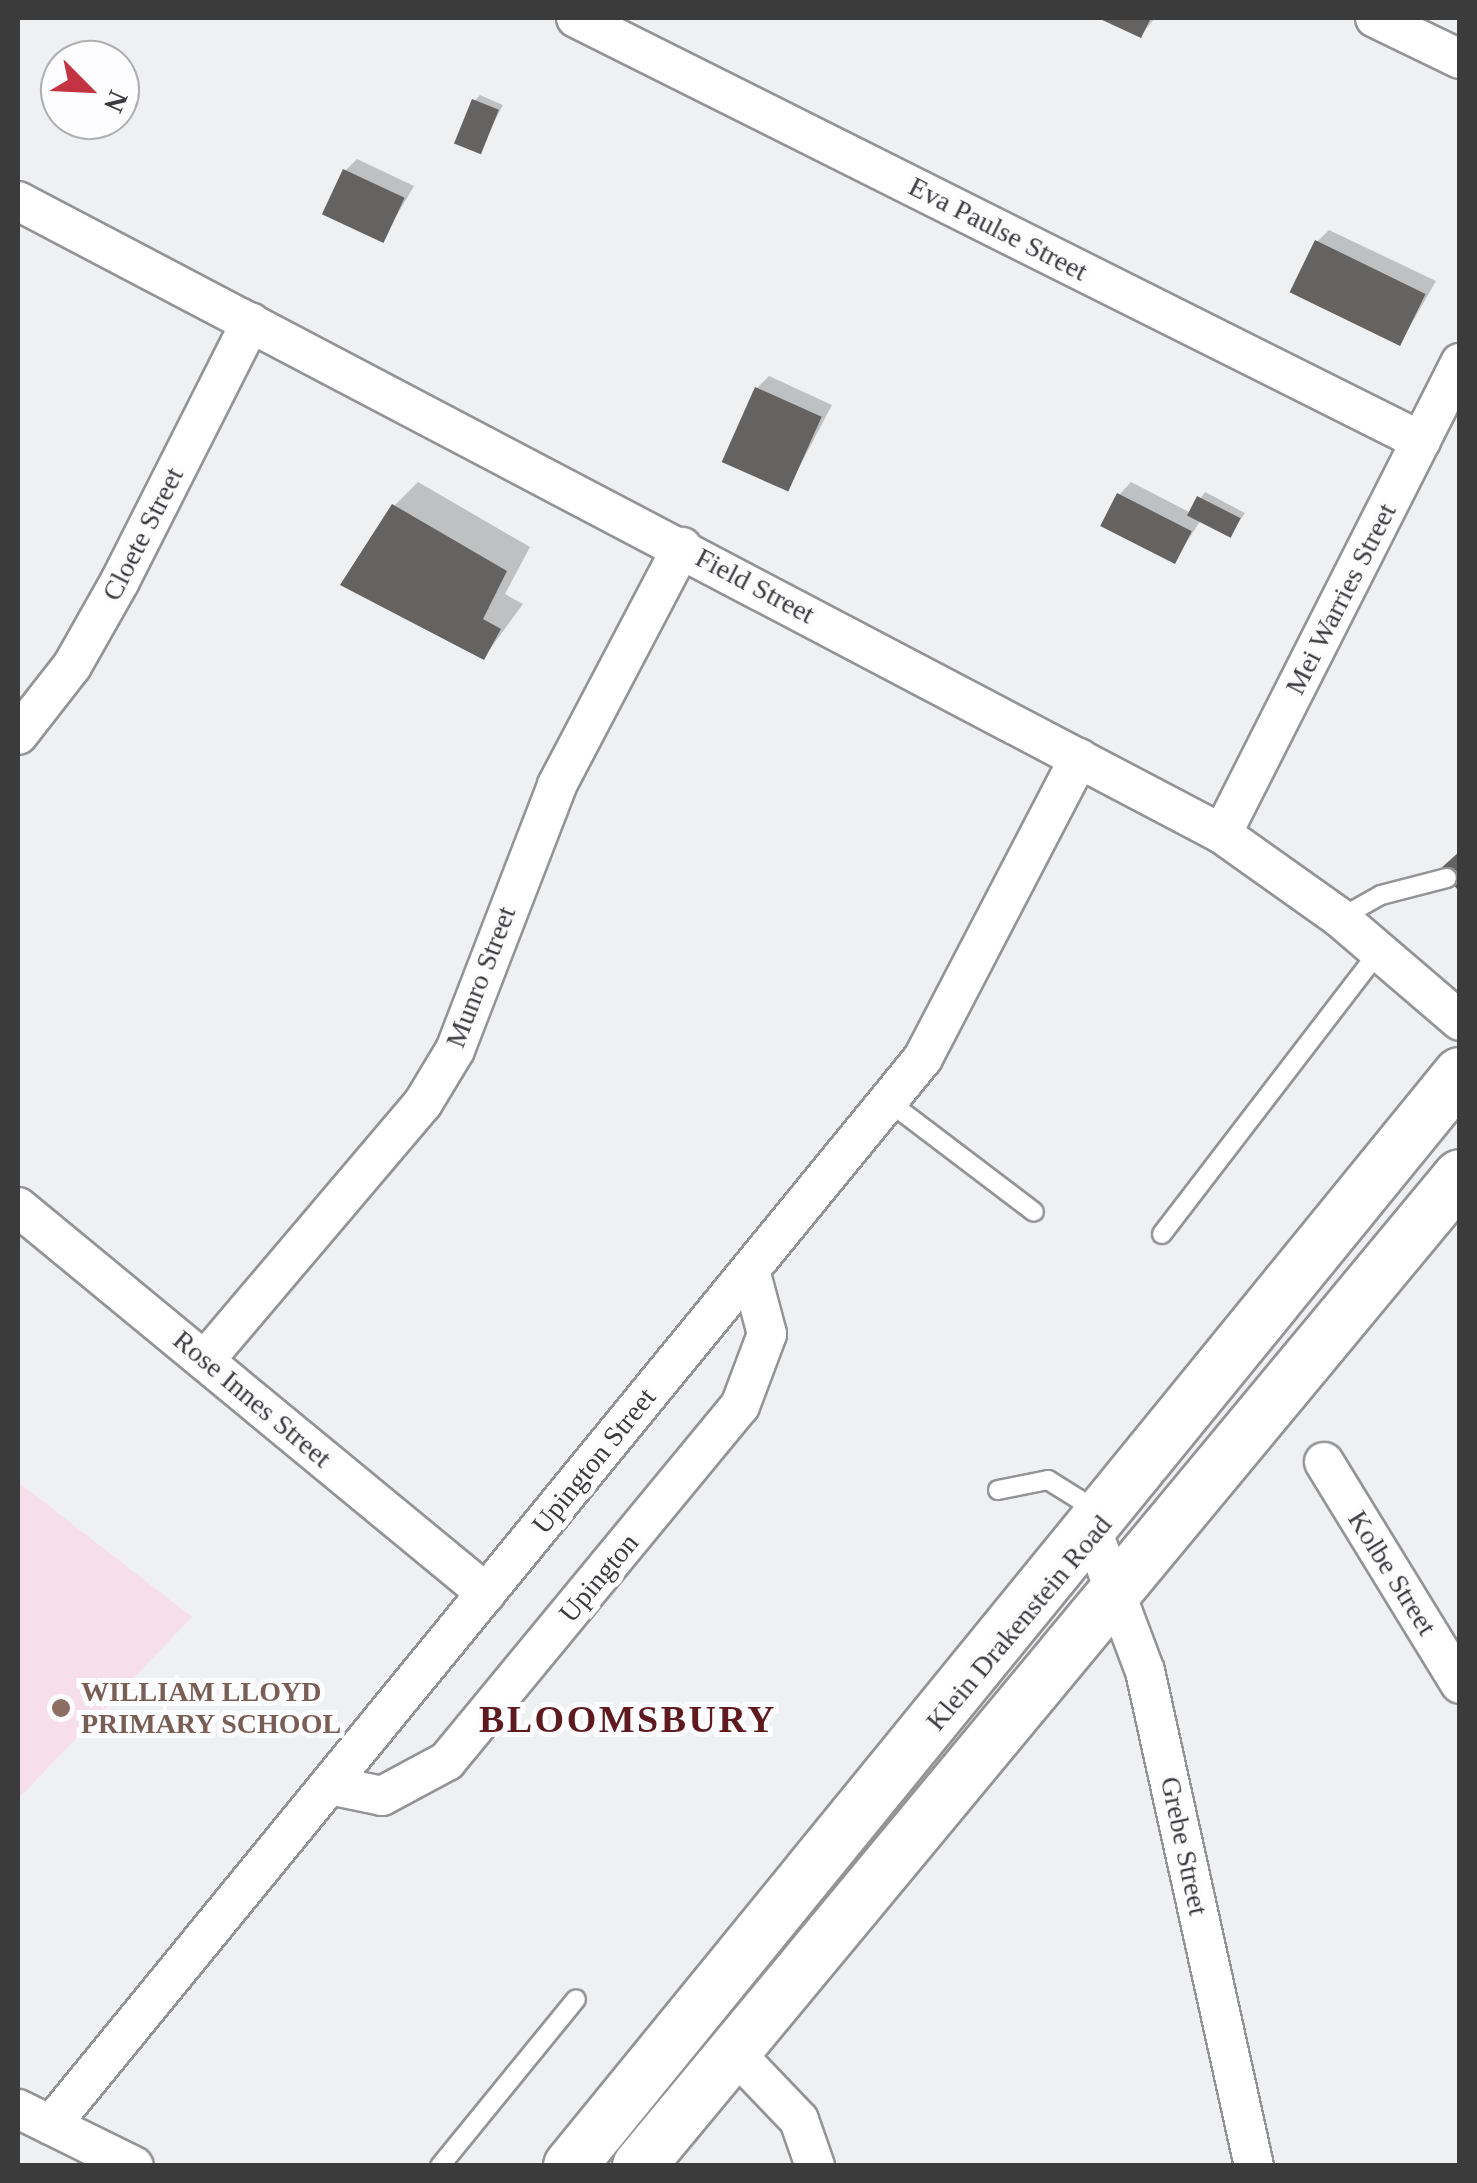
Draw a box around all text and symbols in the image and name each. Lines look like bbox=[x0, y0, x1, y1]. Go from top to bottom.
north arrow bbox=[40, 40, 140, 140]
text: N bbox=[98, 86, 134, 117]
street label: Eva Paulse Street bbox=[903, 170, 1093, 288]
street label: Cloete Street bbox=[95, 462, 191, 606]
street label: Mei Warries Street bbox=[1278, 497, 1404, 701]
street label: Field Street bbox=[690, 541, 820, 631]
street label: Munro Street bbox=[439, 902, 523, 1052]
street label: Rose Innes Street bbox=[166, 1323, 338, 1475]
street label: Upington Street bbox=[525, 1381, 663, 1541]
street label: Kolbe Street bbox=[1340, 1504, 1444, 1642]
street label: Klein Drakenstein Road bbox=[919, 1509, 1119, 1737]
street label: Upington bbox=[552, 1527, 646, 1629]
place label: WILLIAM LLOYD PRIMARY SCHOOL bbox=[81, 1675, 342, 1741]
marker: WILLIAM LLOYD PRIMARY SCHOOL bbox=[50, 1697, 72, 1719]
district label: BLOOMSBURY bbox=[479, 1697, 777, 1743]
street label: Grebe Street bbox=[1153, 1774, 1215, 1918]

